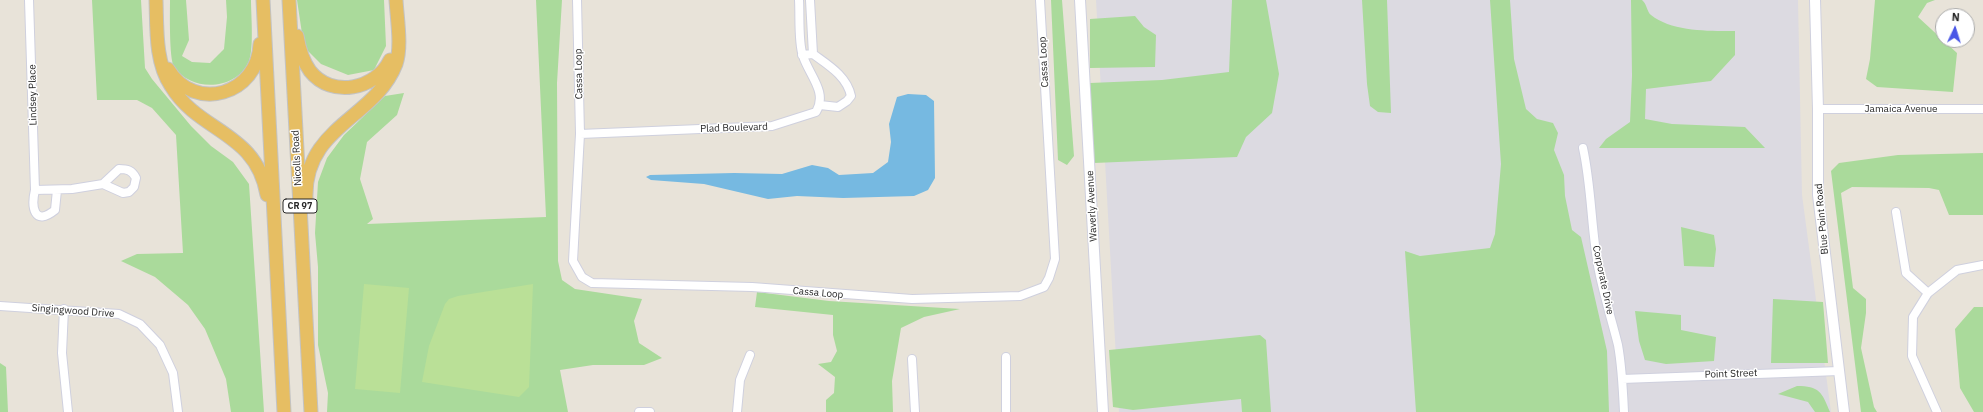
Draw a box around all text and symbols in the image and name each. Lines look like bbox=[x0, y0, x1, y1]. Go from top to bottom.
north arrow bbox=[1935, 8, 1975, 48]
text: N bbox=[1951, 10, 1960, 24]
street label: Cassa Loop bbox=[1037, 36, 1051, 88]
street label: Cassa Loop bbox=[573, 48, 585, 100]
street label: Lindsey Place bbox=[26, 64, 40, 126]
street label: Jamaica Avenue bbox=[1864, 103, 1938, 115]
street label: Plad Boulevard bbox=[700, 121, 768, 135]
street label: Nicolls Road bbox=[290, 130, 304, 186]
street label: Waverly Avenue bbox=[1084, 170, 1100, 242]
street label: Blue Point Road bbox=[1813, 183, 1831, 255]
road number: CR 97 bbox=[283, 199, 317, 213]
street label: Corporate Drive bbox=[1590, 244, 1616, 316]
street label: Cassa Loop bbox=[792, 285, 844, 301]
street label: Singingwood Drive bbox=[31, 302, 115, 320]
street label: Point Street bbox=[1704, 367, 1758, 381]

